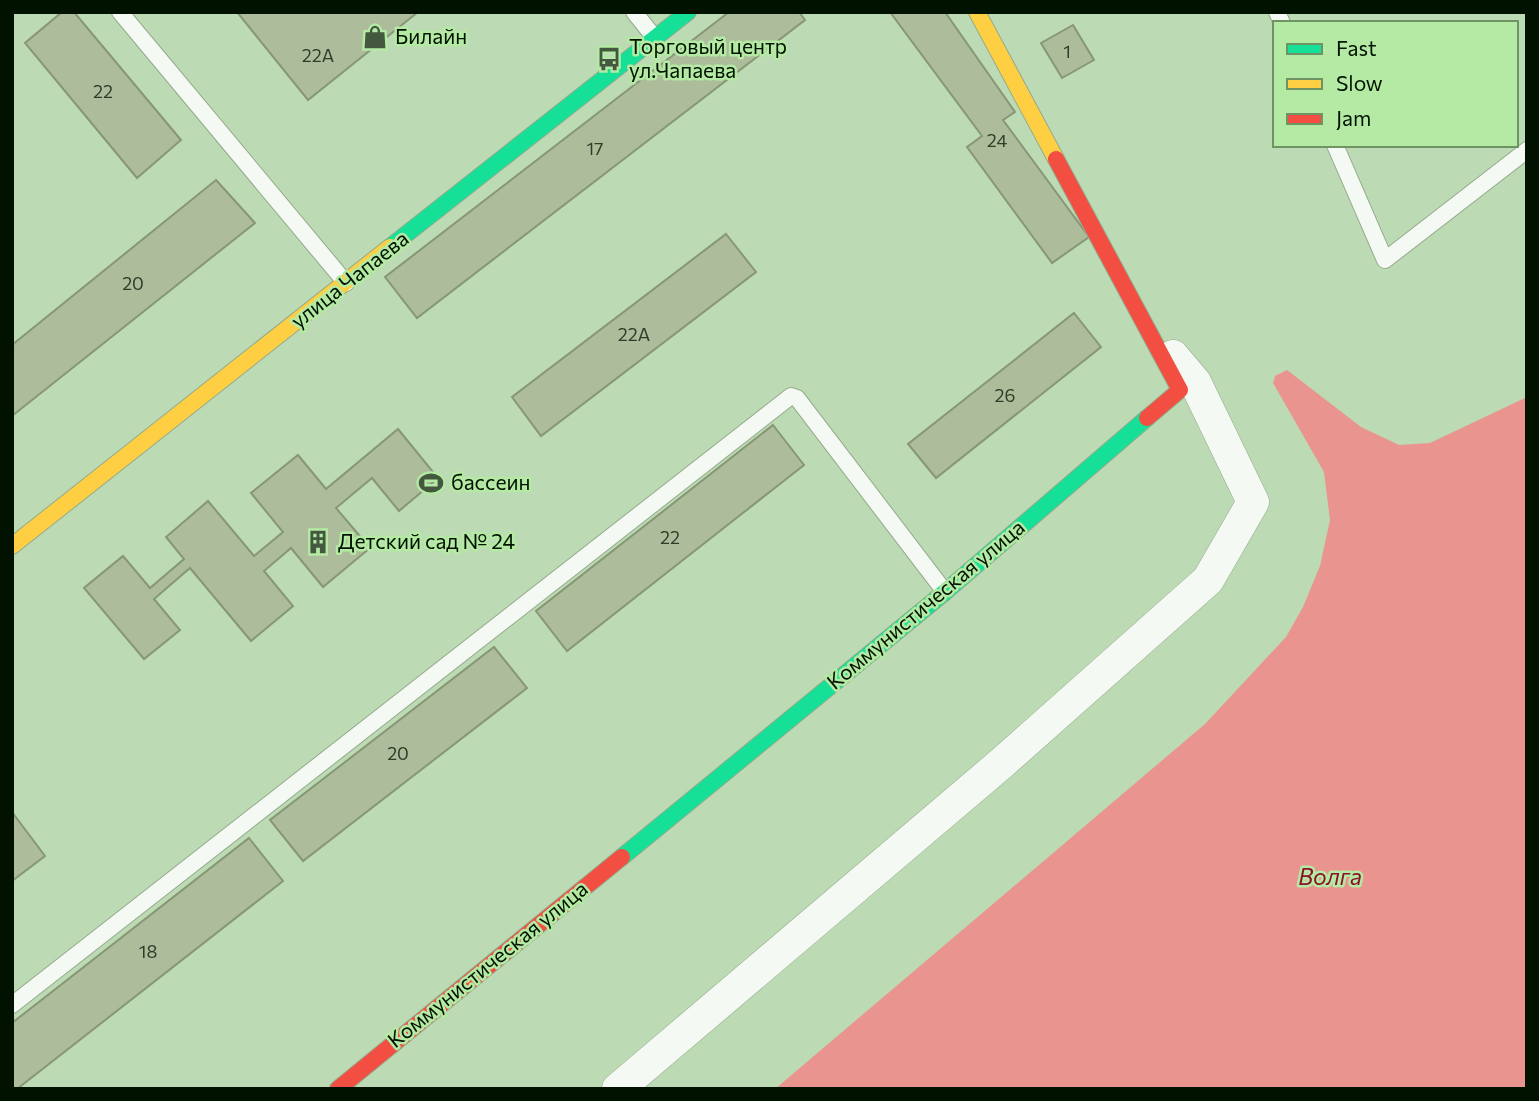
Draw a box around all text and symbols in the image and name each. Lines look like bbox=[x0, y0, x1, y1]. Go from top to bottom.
legend bbox=[1273, 21, 1518, 147]
shop icon: Билайн bbox=[361, 23, 389, 51]
place label: Билайн bbox=[395, 23, 467, 48]
place label: Торговый центр ул.Чапаева bbox=[629, 33, 787, 82]
text: Fast bbox=[1336, 35, 1377, 60]
house number: 1 bbox=[1063, 40, 1071, 62]
house number: 22А bbox=[302, 44, 334, 66]
bus stop icon: Торговый центр ул.Чапаева bbox=[595, 45, 623, 73]
text: Slow bbox=[1336, 70, 1383, 95]
house number: 22 bbox=[93, 80, 113, 102]
text: Jam bbox=[1336, 105, 1371, 130]
house number: 24 bbox=[987, 129, 1007, 151]
house number: 17 bbox=[586, 137, 604, 159]
street label: улица Чапаева bbox=[285, 225, 413, 333]
house number: 20 bbox=[122, 272, 144, 294]
house number: 22А bbox=[618, 323, 650, 345]
house number: 26 bbox=[995, 384, 1015, 406]
sports icon: бассеин bbox=[417, 469, 445, 497]
place label: бассеин bbox=[451, 469, 530, 494]
street label: Коммунистическая улица bbox=[821, 514, 1029, 694]
house number: 22 bbox=[660, 526, 680, 548]
building icon: Детский сад № 24 bbox=[304, 528, 332, 556]
place label: Детский сад № 24 bbox=[338, 528, 516, 553]
house number: 20 bbox=[387, 742, 409, 764]
water label: Волга bbox=[1298, 862, 1362, 890]
street label: Коммунистическая улица bbox=[382, 875, 592, 1052]
house number: 18 bbox=[139, 940, 157, 962]

